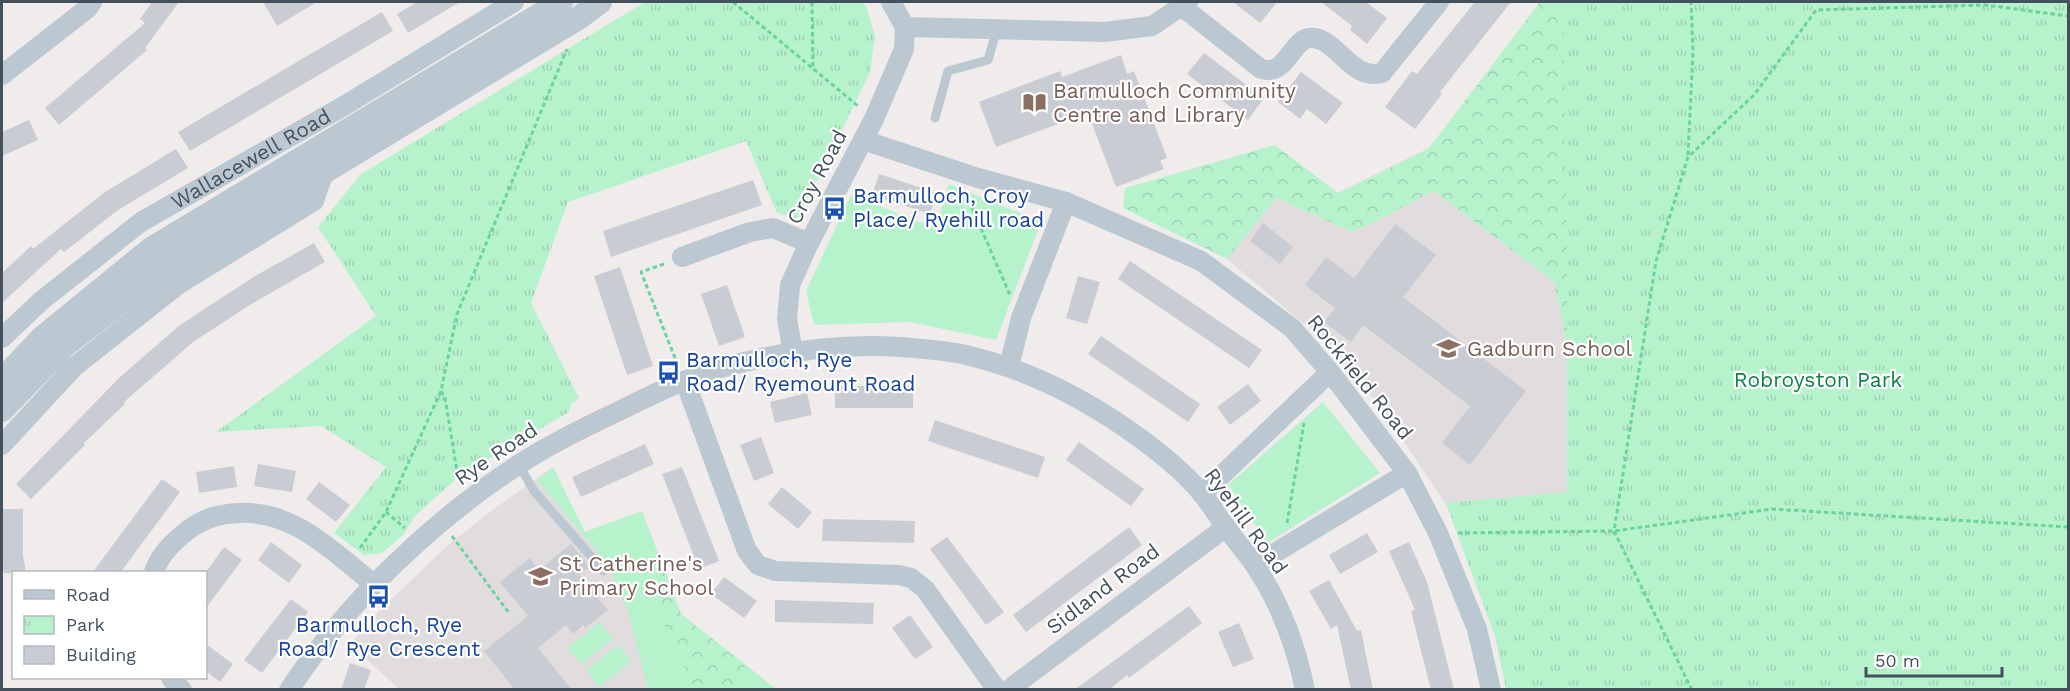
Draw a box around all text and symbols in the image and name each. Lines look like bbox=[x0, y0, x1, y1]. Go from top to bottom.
place label: Barmulloch Community Centre and Library bbox=[1053, 78, 1296, 127]
library icon: Barmulloch Community Centre and Library bbox=[1022, 90, 1048, 116]
street label: Wallacewell Road bbox=[167, 103, 335, 214]
street label: Croy Road bbox=[781, 125, 852, 228]
place label: Barmulloch, Croy Place/ Ryehill road bbox=[853, 183, 1044, 232]
bus stop icon: Barmulloch, Croy Place/ Ryehill road bbox=[822, 195, 848, 221]
street label: Rockfield Road bbox=[1302, 309, 1419, 444]
school or university icon: Gadburn School bbox=[1436, 336, 1462, 362]
place label: Gadburn School bbox=[1467, 336, 1633, 361]
place label: Barmulloch, Rye Road/ Ryemount Road bbox=[686, 347, 915, 396]
bus stop icon: Barmulloch, Rye Road/ Ryemount Road bbox=[655, 359, 681, 385]
park label: Robroyston Park bbox=[1734, 367, 1902, 392]
street label: Rye Road bbox=[450, 417, 542, 490]
street label: Ryehill Road bbox=[1199, 463, 1293, 579]
street label: Sidland Road bbox=[1041, 538, 1164, 639]
place label: St Catherine's Primary School bbox=[559, 551, 714, 600]
school or university icon: St Catherine's Primary School bbox=[528, 563, 554, 589]
legend bbox=[12, 571, 207, 679]
text: Road bbox=[66, 584, 110, 605]
bus stop icon: Barmulloch, Rye Road/ Rye Crescent bbox=[366, 584, 392, 610]
place label: Barmulloch, Rye Road/ Rye Crescent bbox=[278, 612, 480, 661]
text: Park bbox=[66, 614, 105, 635]
scale bar bbox=[1866, 640, 2002, 678]
text: Building bbox=[66, 644, 136, 665]
text: 50 m bbox=[1875, 650, 1920, 671]

